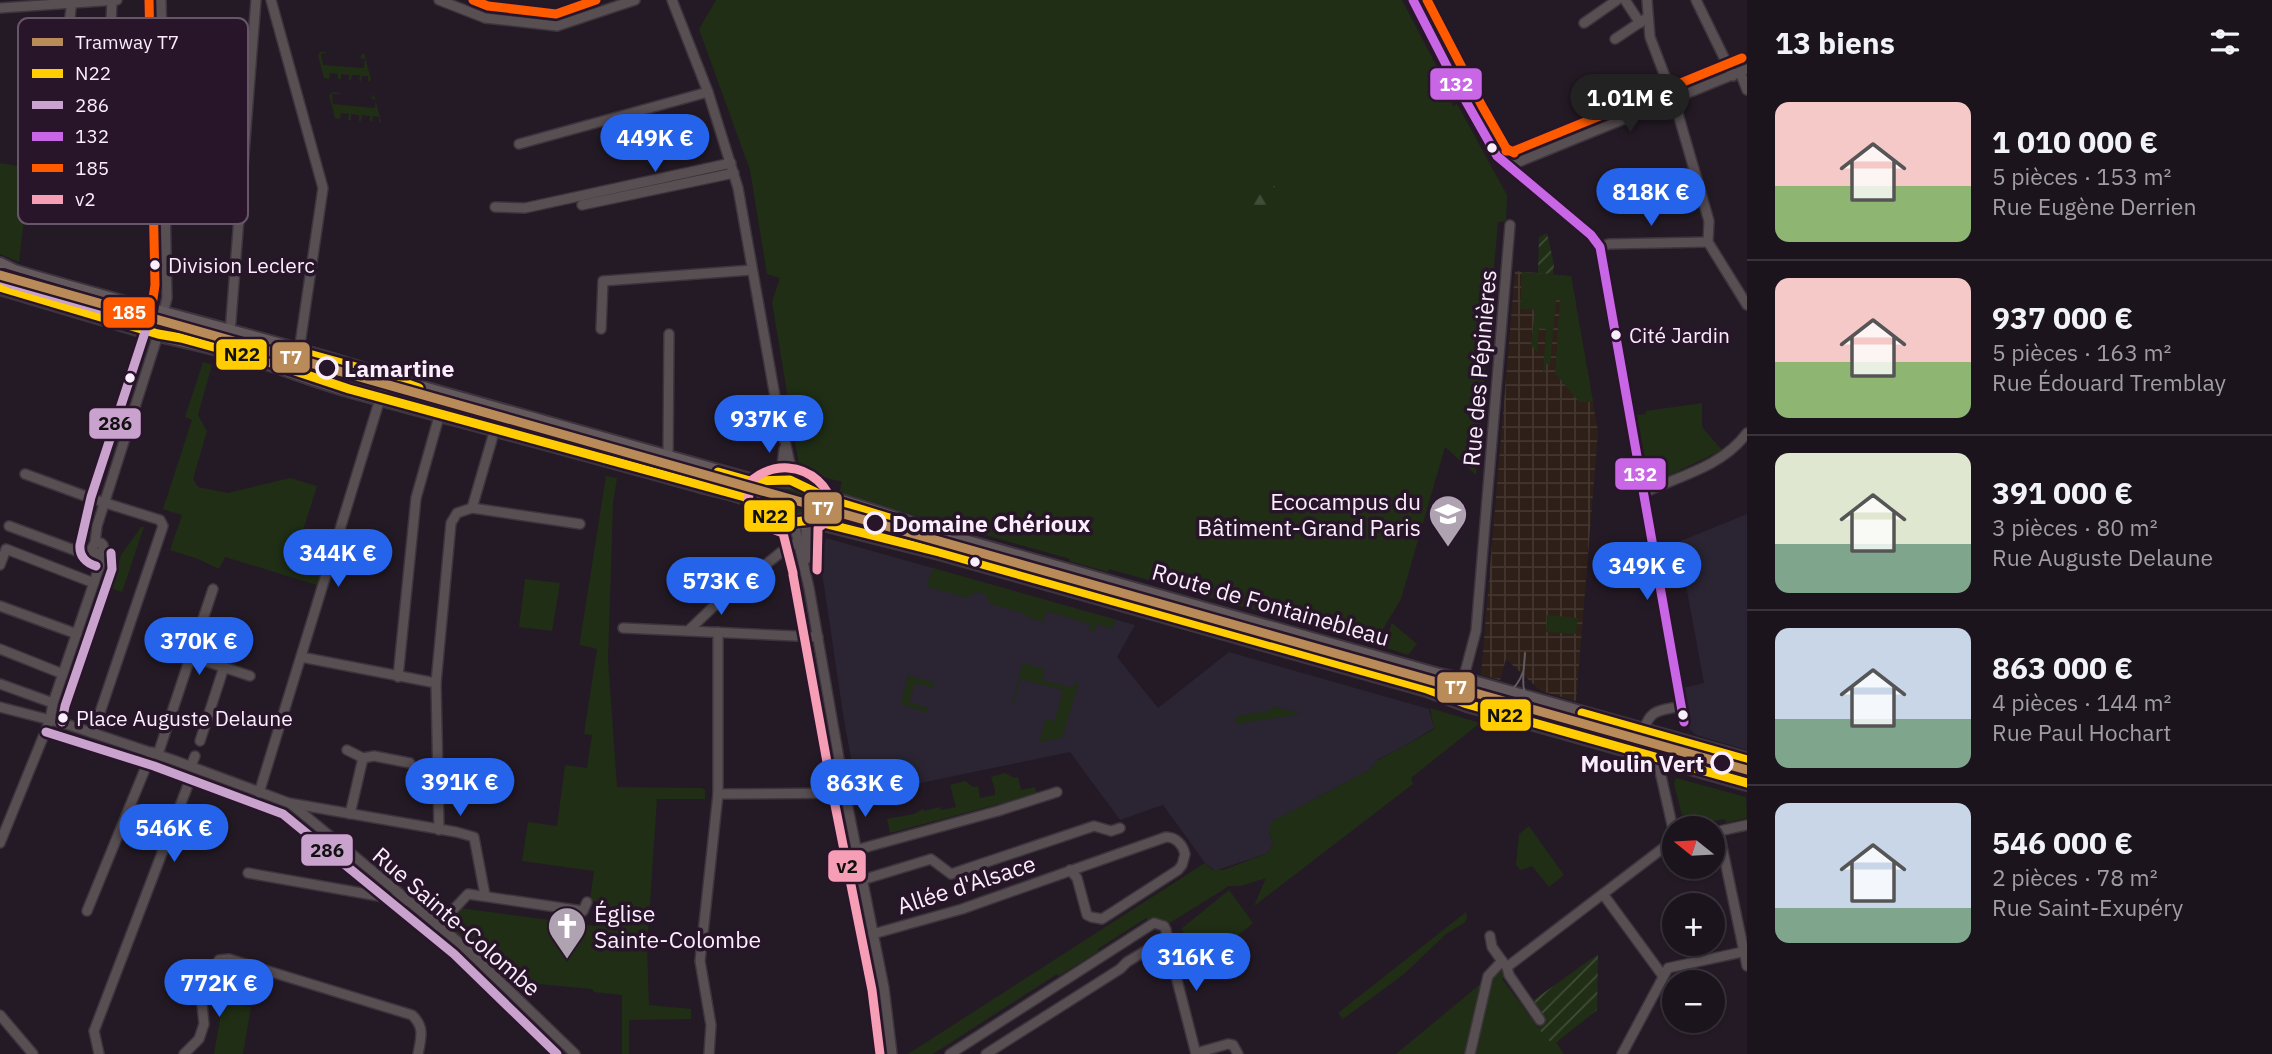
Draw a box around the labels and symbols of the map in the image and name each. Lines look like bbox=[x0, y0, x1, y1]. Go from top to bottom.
legend bbox=[18, 18, 248, 224]
text: Tramway T7 bbox=[75, 30, 179, 54]
text: N22 bbox=[75, 61, 111, 85]
line badge: 132 bbox=[1429, 67, 1483, 101]
text: 132 bbox=[1439, 72, 1473, 96]
pin: 1.01M € bbox=[1565, 74, 1695, 134]
text: 286 bbox=[75, 93, 109, 117]
pin: 449K € bbox=[598, 114, 712, 174]
text: 132 bbox=[75, 124, 109, 148]
unlabelled marker bbox=[1485, 141, 1499, 155]
text: 185 bbox=[75, 156, 109, 180]
pin: 818K € bbox=[1594, 168, 1708, 228]
text: v2 bbox=[75, 187, 96, 211]
place label: Division Leclerc bbox=[168, 251, 315, 279]
marker: Division Leclerc bbox=[148, 258, 162, 272]
street label: Rue des Pépinières bbox=[1455, 268, 1503, 468]
line badge: 185 bbox=[102, 296, 156, 329]
text: 185 bbox=[112, 300, 146, 324]
place label: Cité Jardin bbox=[1629, 321, 1730, 349]
marker: Cité Jardin bbox=[1609, 328, 1623, 342]
line badge: N22 bbox=[215, 338, 268, 371]
line badge: T7 bbox=[271, 341, 311, 374]
text: N22 bbox=[224, 342, 260, 366]
text: T7 bbox=[280, 345, 302, 369]
place label: Lamartine bbox=[344, 353, 454, 383]
marker: Lamartine bbox=[316, 357, 338, 379]
unlabelled marker bbox=[123, 371, 137, 385]
pin: 937K € bbox=[712, 396, 826, 455]
line badge: 286 bbox=[88, 407, 142, 440]
text: 286 bbox=[98, 411, 132, 435]
line badge: 132 bbox=[1614, 457, 1667, 491]
text: 132 bbox=[1623, 462, 1657, 486]
place label: Ecocampus du Bâtiment-Grand Paris bbox=[1197, 486, 1421, 542]
line badge: T7 bbox=[803, 491, 843, 525]
school or university icon: Ecocampus du Bâtiment-Grand Paris bbox=[1427, 493, 1469, 548]
text: T7 bbox=[812, 496, 834, 520]
line badge: N22 bbox=[743, 499, 796, 533]
text: N22 bbox=[752, 504, 788, 528]
place label: Domaine Chérioux bbox=[892, 508, 1090, 538]
marker: Domaine Chérioux bbox=[864, 512, 886, 534]
pin: 344K € bbox=[281, 530, 395, 589]
pin: 349K € bbox=[1590, 542, 1704, 602]
unlabelled marker bbox=[968, 555, 982, 569]
street label: Route de Fontainebleau bbox=[1149, 556, 1393, 652]
pin: 573K € bbox=[664, 558, 778, 617]
pin: 370K € bbox=[142, 618, 256, 677]
line badge: T7 bbox=[1436, 671, 1476, 704]
text: T7 bbox=[1445, 675, 1467, 699]
line badge: N22 bbox=[1479, 698, 1532, 732]
text: N22 bbox=[1487, 703, 1523, 727]
place label: Place Auguste Delaune bbox=[76, 704, 293, 732]
unlabelled marker bbox=[1676, 708, 1690, 722]
marker: Place Auguste Delaune bbox=[56, 711, 70, 725]
place label: Moulin Vert bbox=[1581, 748, 1704, 778]
marker: Moulin Vert bbox=[1711, 752, 1733, 774]
pin: 391K € bbox=[403, 758, 517, 818]
pin: 863K € bbox=[808, 760, 922, 819]
pin: 546K € bbox=[117, 804, 231, 864]
north arrow bbox=[1662, 816, 1726, 878]
line badge: 286 bbox=[300, 833, 354, 867]
text: 286 bbox=[310, 838, 344, 862]
street label: Rue Sainte-Colombe bbox=[367, 840, 547, 1002]
street label: Allée d'Alsace bbox=[893, 847, 1039, 921]
line badge: v2 bbox=[827, 849, 867, 883]
text: v2 bbox=[836, 854, 858, 878]
place label: Église Sainte-Colombe bbox=[594, 898, 761, 954]
church icon: Église Sainte-Colombe bbox=[546, 905, 588, 960]
pin: 316K € bbox=[1139, 934, 1253, 993]
pin: 772K € bbox=[162, 960, 276, 1019]

